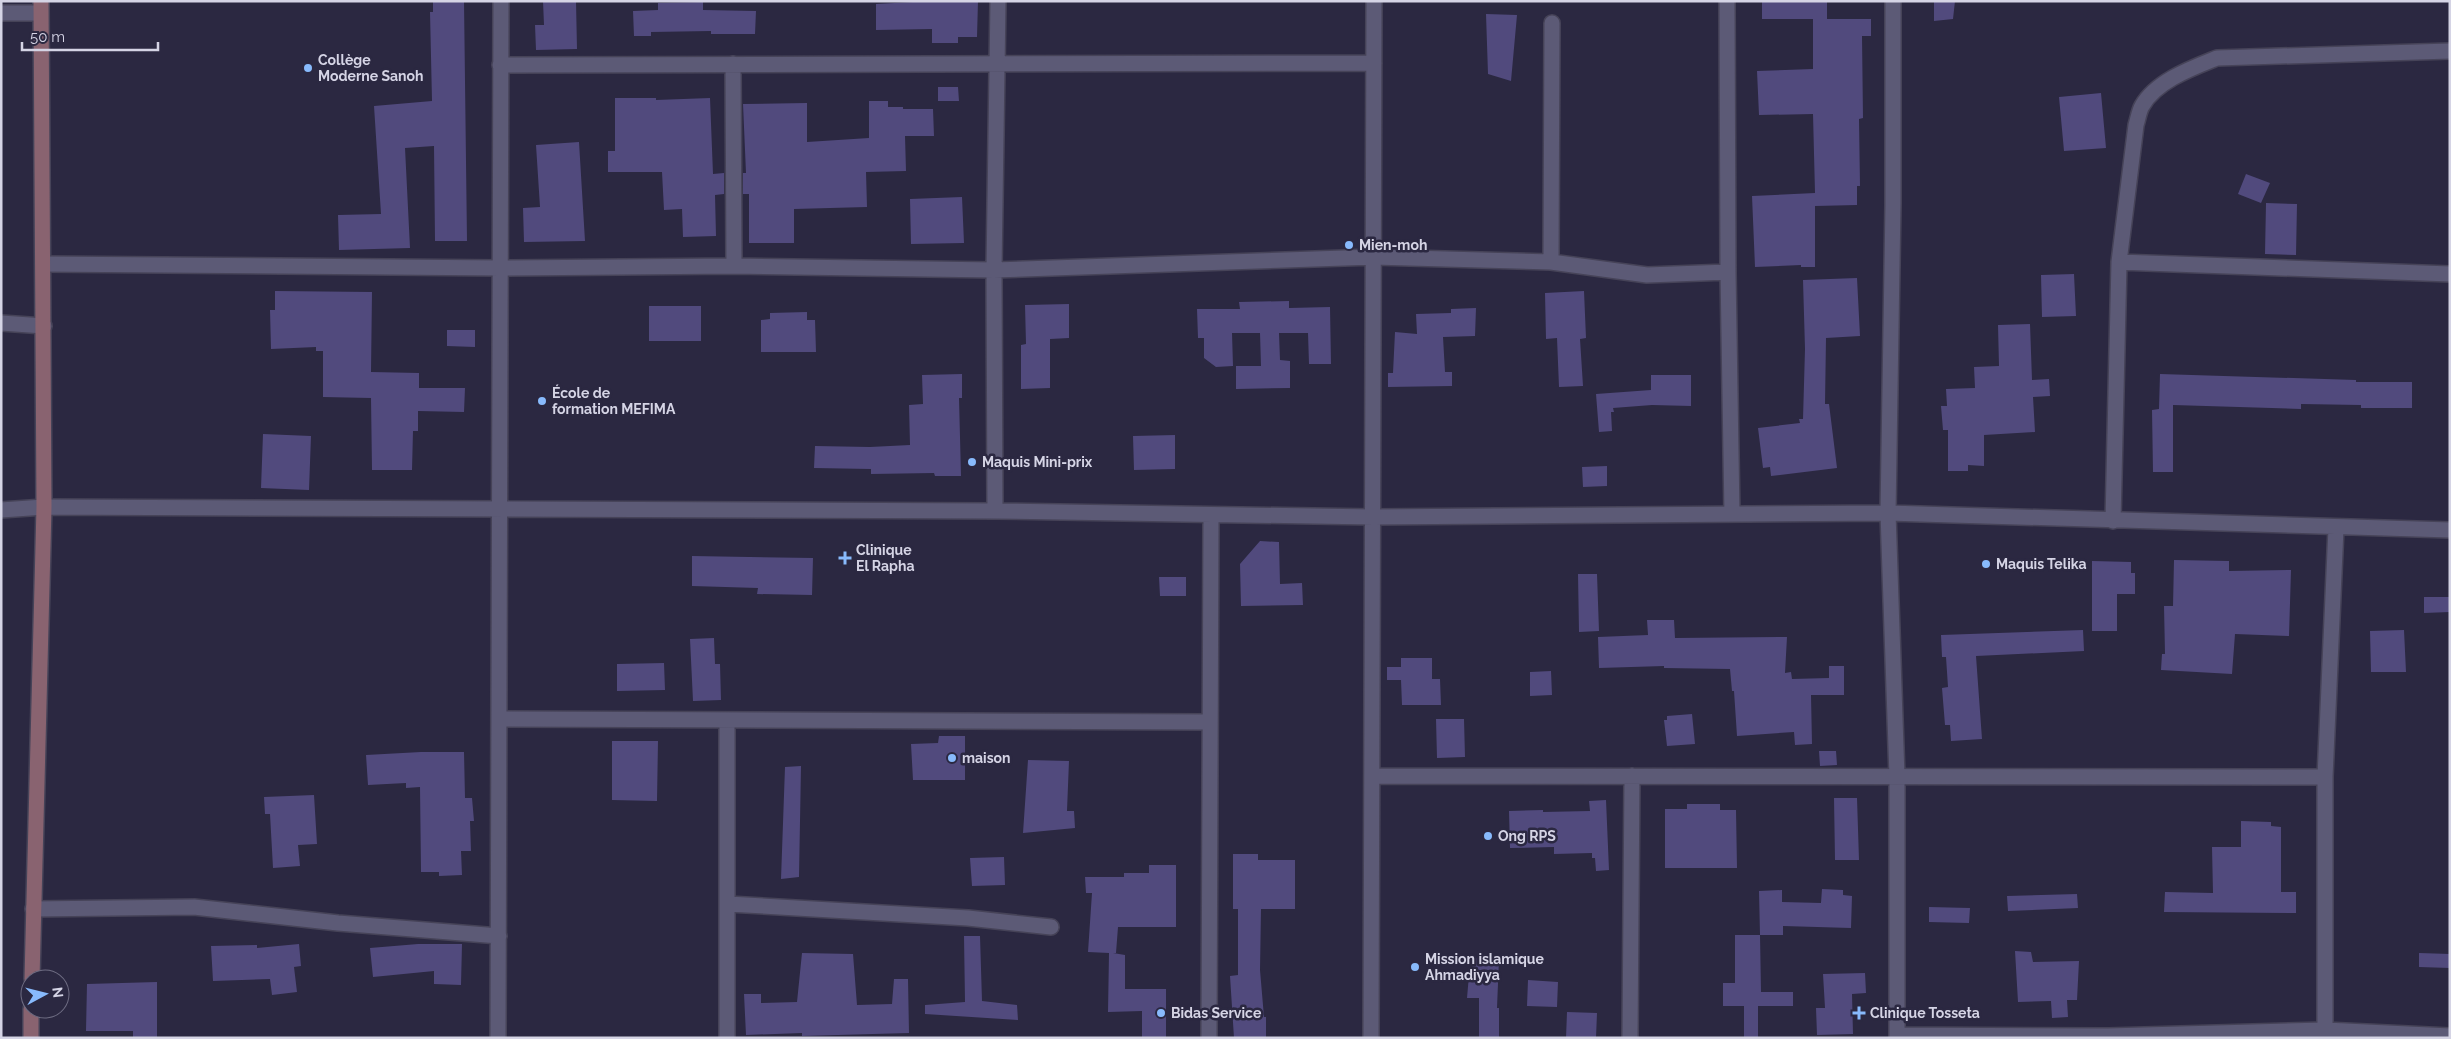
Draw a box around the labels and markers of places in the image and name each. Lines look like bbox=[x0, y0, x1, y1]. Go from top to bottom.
place label: Collège Moderne Sanoh bbox=[318, 52, 424, 84]
marker: Collège Moderne Sanoh bbox=[302, 62, 314, 74]
place label: Mien-moh bbox=[1359, 237, 1427, 253]
marker: Mien-moh bbox=[1343, 239, 1355, 251]
place label: École de formation MEFIMA bbox=[552, 384, 676, 417]
marker: École de formation MEFIMA bbox=[536, 395, 548, 407]
place label: Maquis Mini-prix bbox=[982, 454, 1093, 470]
marker: Maquis Mini-prix bbox=[966, 456, 978, 468]
place label: Clinique El Rapha bbox=[856, 542, 914, 574]
marker: Clinique El Rapha bbox=[838, 551, 852, 565]
place label: Maquis Telika bbox=[1996, 556, 2086, 572]
marker: Maquis Telika bbox=[1980, 558, 1992, 570]
place label: maison bbox=[962, 750, 1011, 766]
marker: maison bbox=[946, 752, 958, 764]
place label: Ong RPS bbox=[1498, 828, 1556, 844]
marker: Ong RPS bbox=[1482, 830, 1494, 842]
place label: Mission islamique Ahmadiyya bbox=[1425, 951, 1544, 983]
marker: Mission islamique Ahmadiyya bbox=[1409, 961, 1421, 973]
place label: Bidas Service bbox=[1171, 1005, 1262, 1021]
place label: Clinique Tosseta bbox=[1870, 1005, 1980, 1021]
marker: Clinique Tosseta bbox=[1852, 1006, 1866, 1020]
marker: Bidas Service bbox=[1155, 1007, 1167, 1019]

